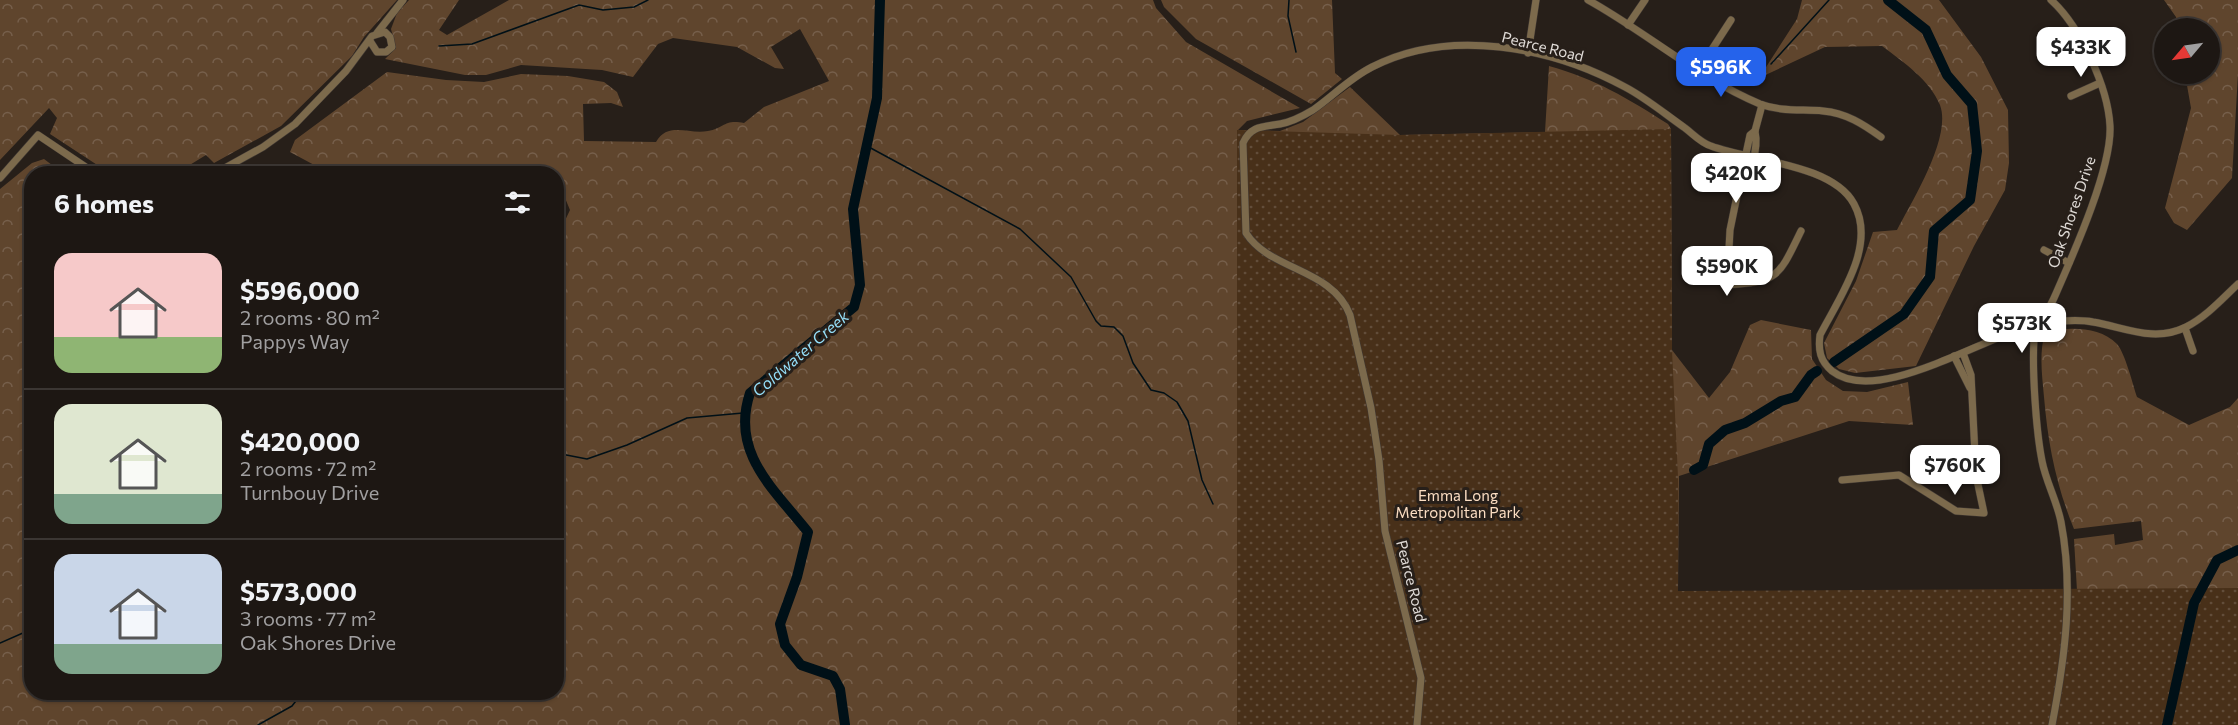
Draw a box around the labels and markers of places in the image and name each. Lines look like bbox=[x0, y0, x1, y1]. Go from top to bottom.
pin: $433K bbox=[2039, 27, 2123, 78]
pin: $596K bbox=[1679, 47, 1763, 98]
pin: $420K bbox=[1694, 153, 1778, 204]
pin: $590K bbox=[1685, 246, 1769, 297]
pin: $573K bbox=[1980, 303, 2064, 354]
pin: $760K bbox=[1913, 445, 1997, 496]

